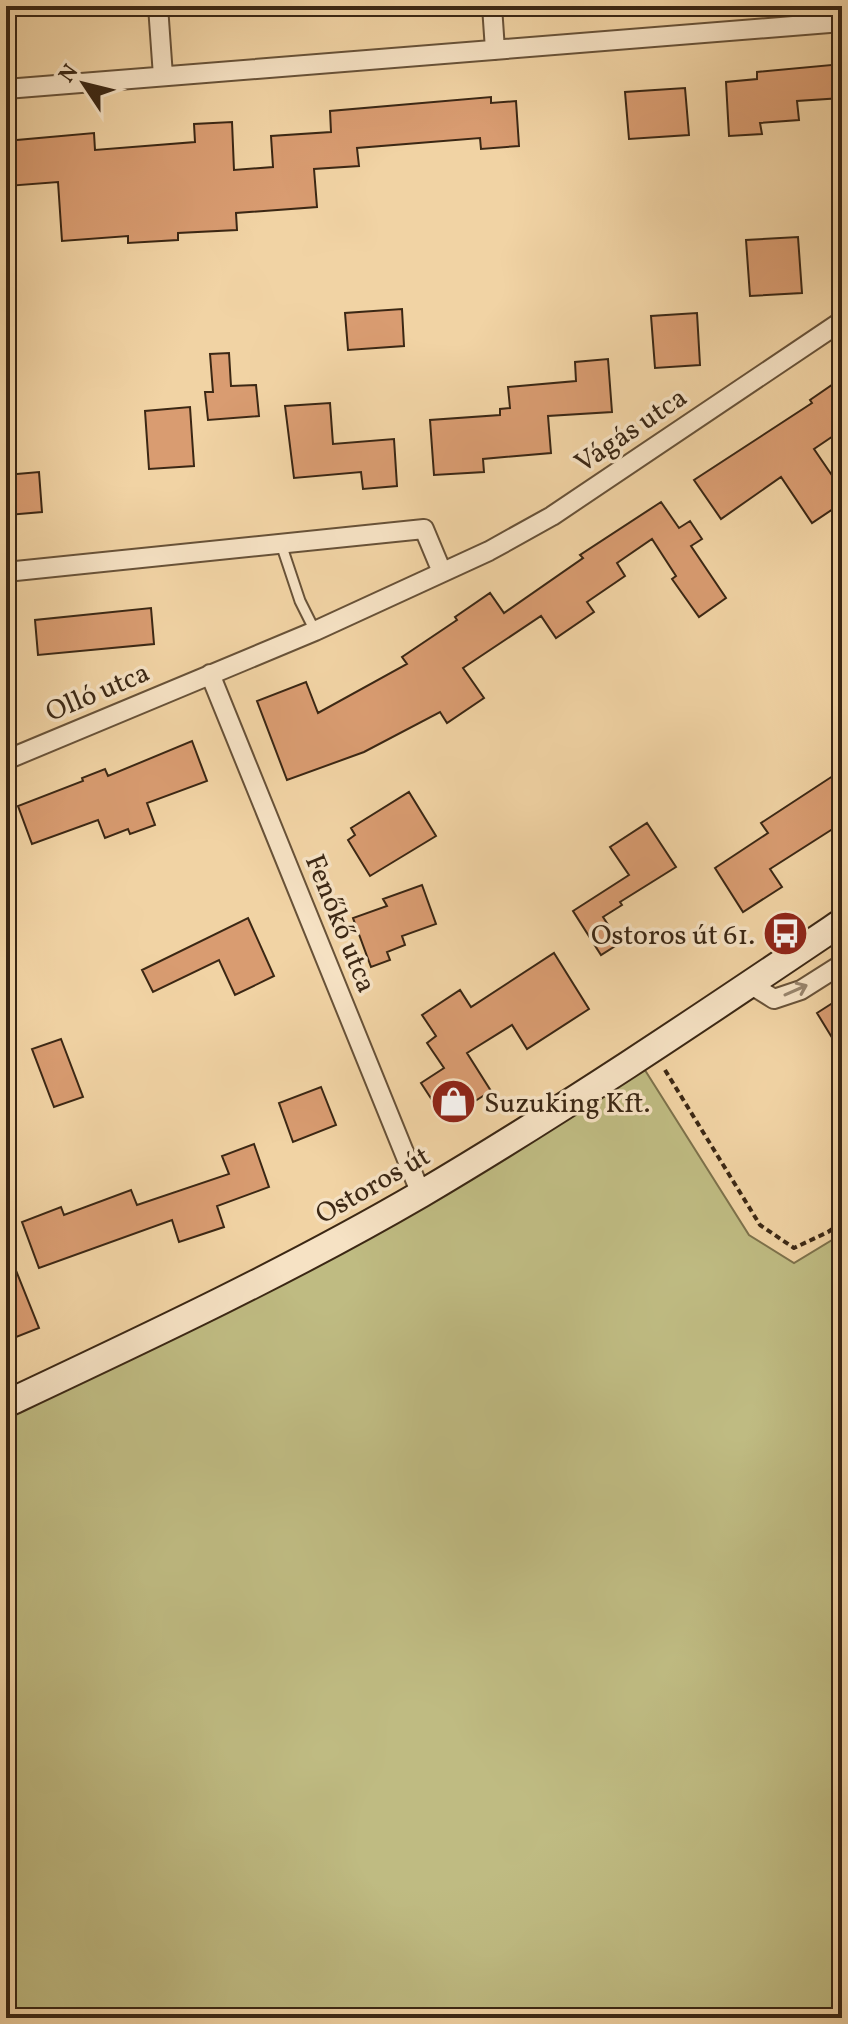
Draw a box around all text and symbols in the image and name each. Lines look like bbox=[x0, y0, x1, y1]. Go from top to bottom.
north arrow bbox=[44, 44, 124, 124]
text: N bbox=[52, 59, 87, 89]
street label: Vágás utca bbox=[567, 379, 695, 483]
street label: Olló utca bbox=[40, 654, 156, 733]
street label: Fenőkő utca bbox=[294, 849, 385, 999]
bus stop icon: Ostoros út 61. bbox=[762, 910, 810, 958]
place label: Ostoros út 61. bbox=[591, 917, 755, 956]
one-way arrow bbox=[784, 982, 808, 997]
shop icon: Suzuking Kft. bbox=[429, 1078, 477, 1126]
place label: Suzuking Kft. bbox=[484, 1085, 650, 1124]
street label: Ostoros út bbox=[309, 1138, 438, 1235]

